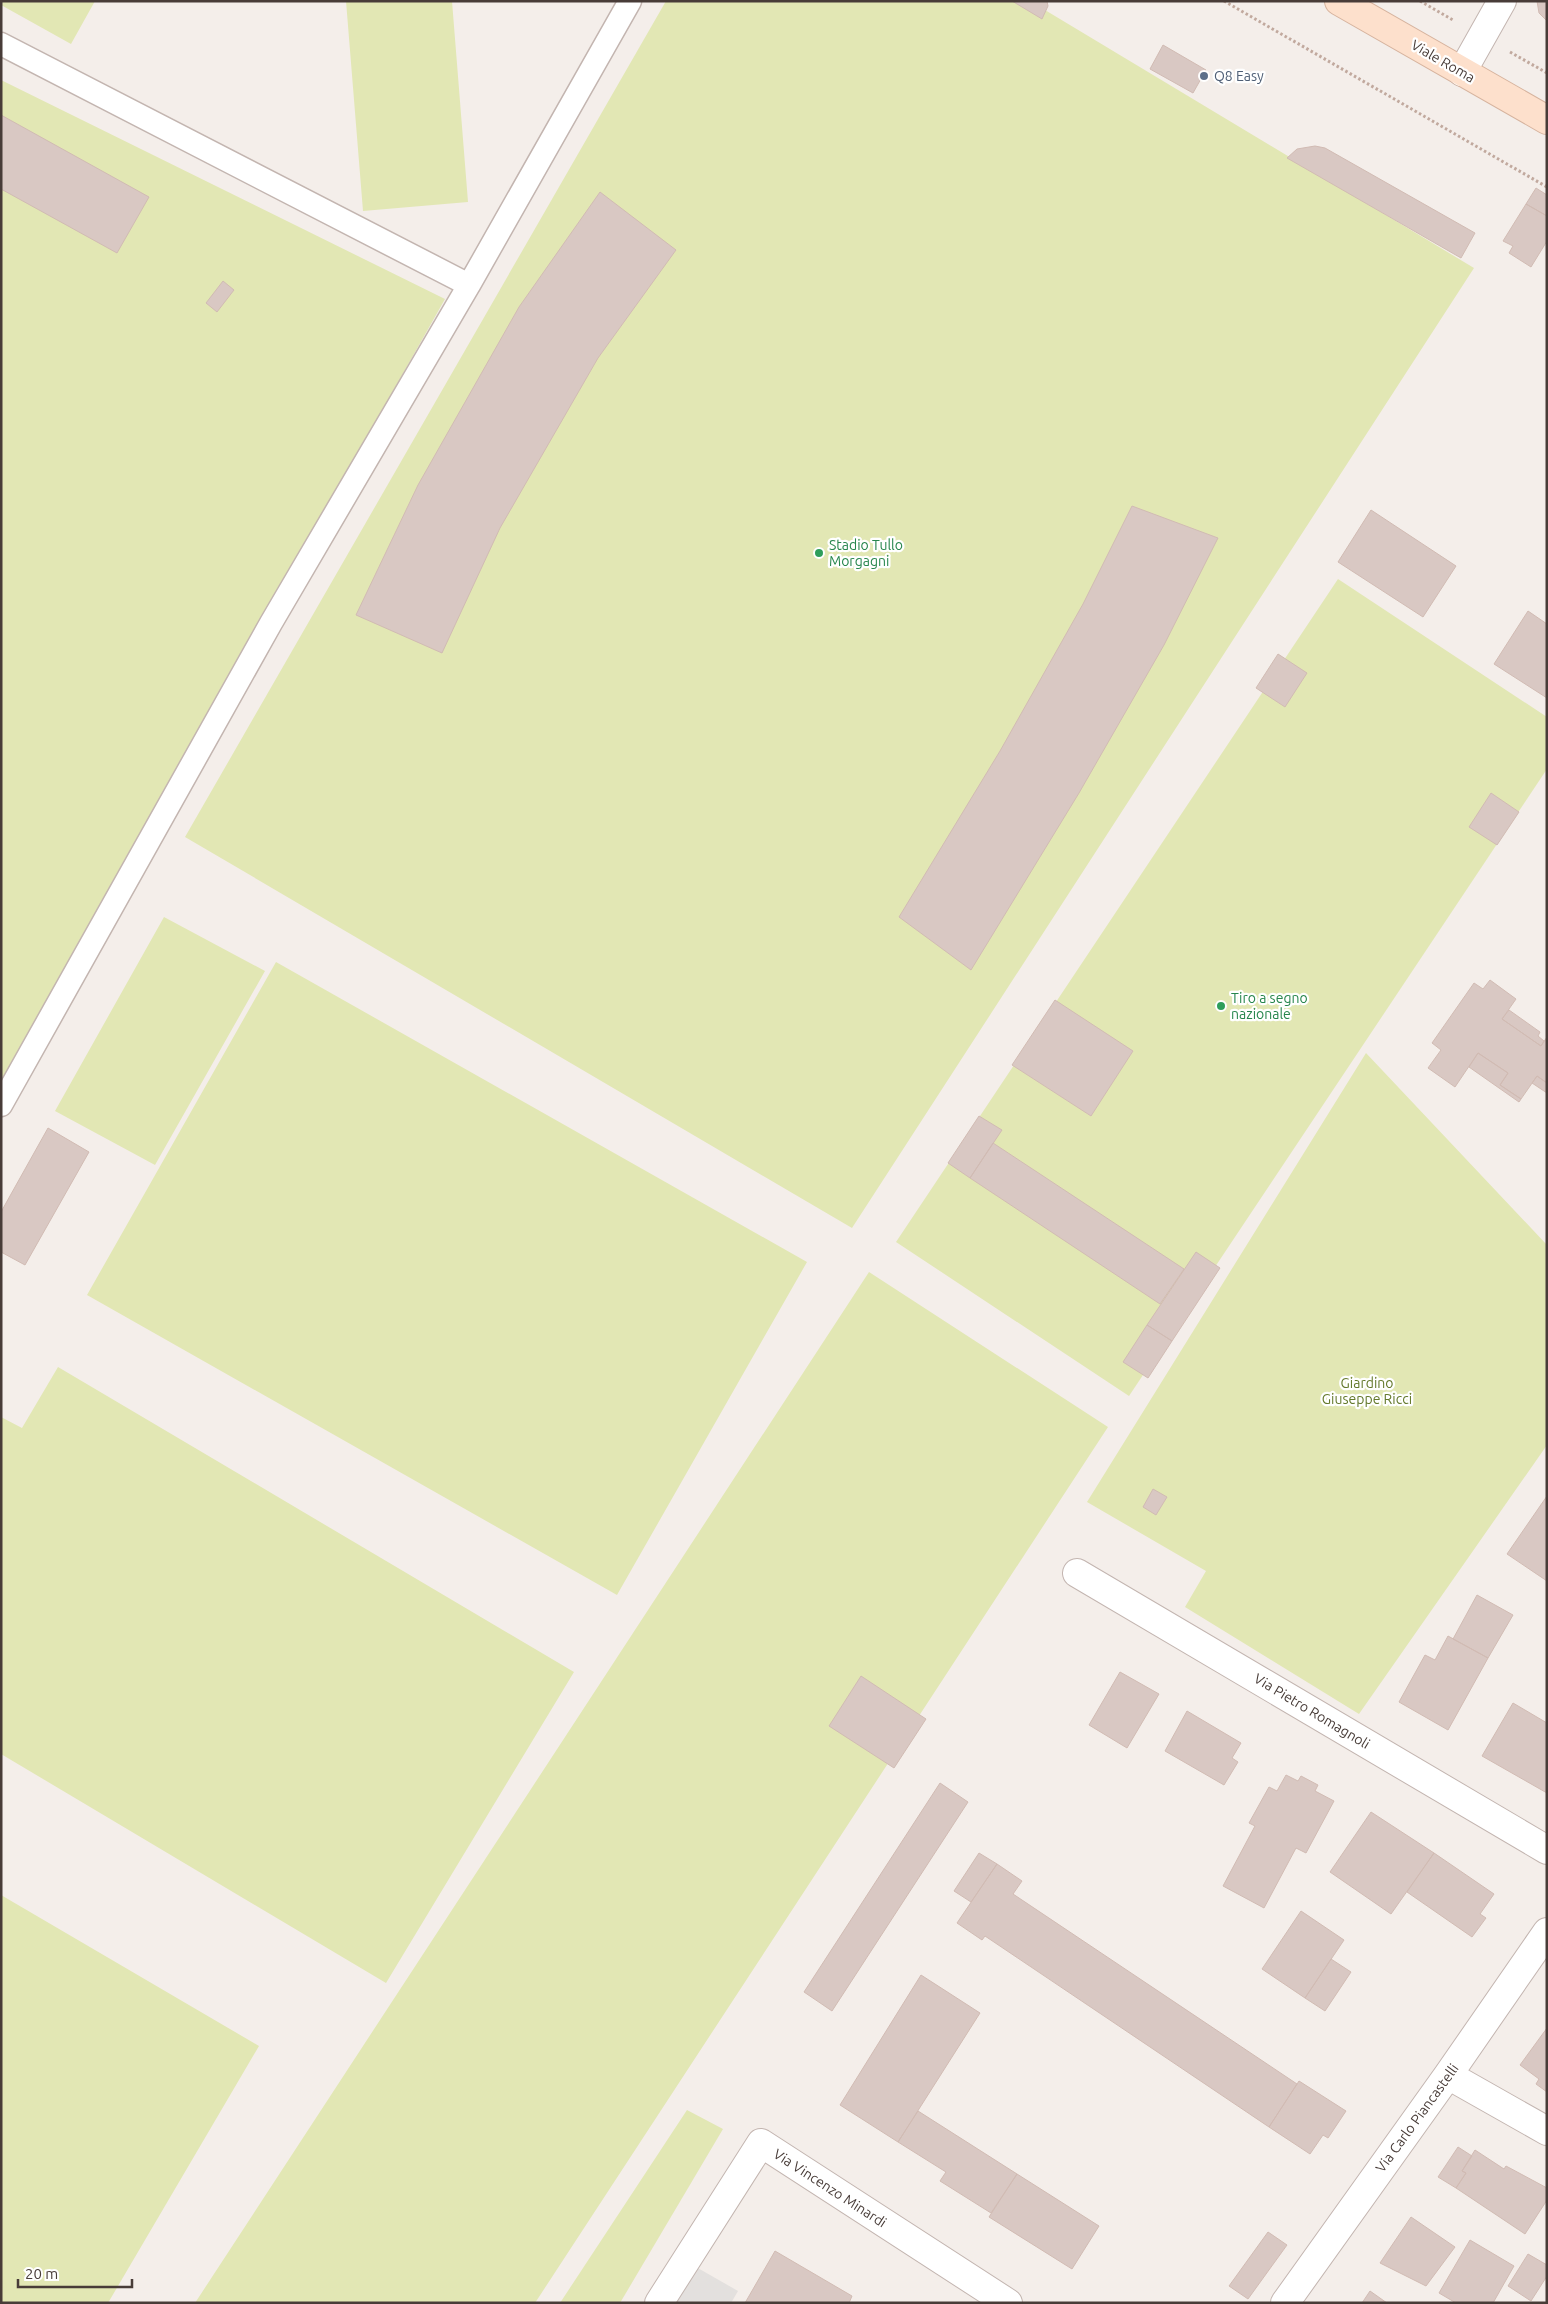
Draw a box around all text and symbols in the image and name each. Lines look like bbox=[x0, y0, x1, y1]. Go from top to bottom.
street label: Viale Roma bbox=[1408, 36, 1478, 86]
place label: Q8 Easy bbox=[1214, 68, 1264, 84]
marker: Q8 Easy bbox=[1198, 70, 1210, 82]
place label: Stadio Tullo Morgagni bbox=[829, 537, 903, 569]
marker: Stadio Tullo Morgagni bbox=[813, 547, 825, 559]
place label: Tiro a segno nazionale bbox=[1231, 990, 1308, 1022]
marker: Tiro a segno nazionale bbox=[1215, 1000, 1227, 1012]
park label: Giardino Giuseppe Ricci bbox=[1322, 1375, 1412, 1407]
street label: Via Pietro Romagnoli bbox=[1251, 1670, 1373, 1752]
street label: Via Carlo Piancastelli bbox=[1372, 2061, 1462, 2175]
street label: Via Vincenzo Minardi bbox=[771, 2146, 889, 2230]
scale bar bbox=[18, 2256, 131, 2288]
text: 20 m bbox=[25, 2265, 58, 2282]

